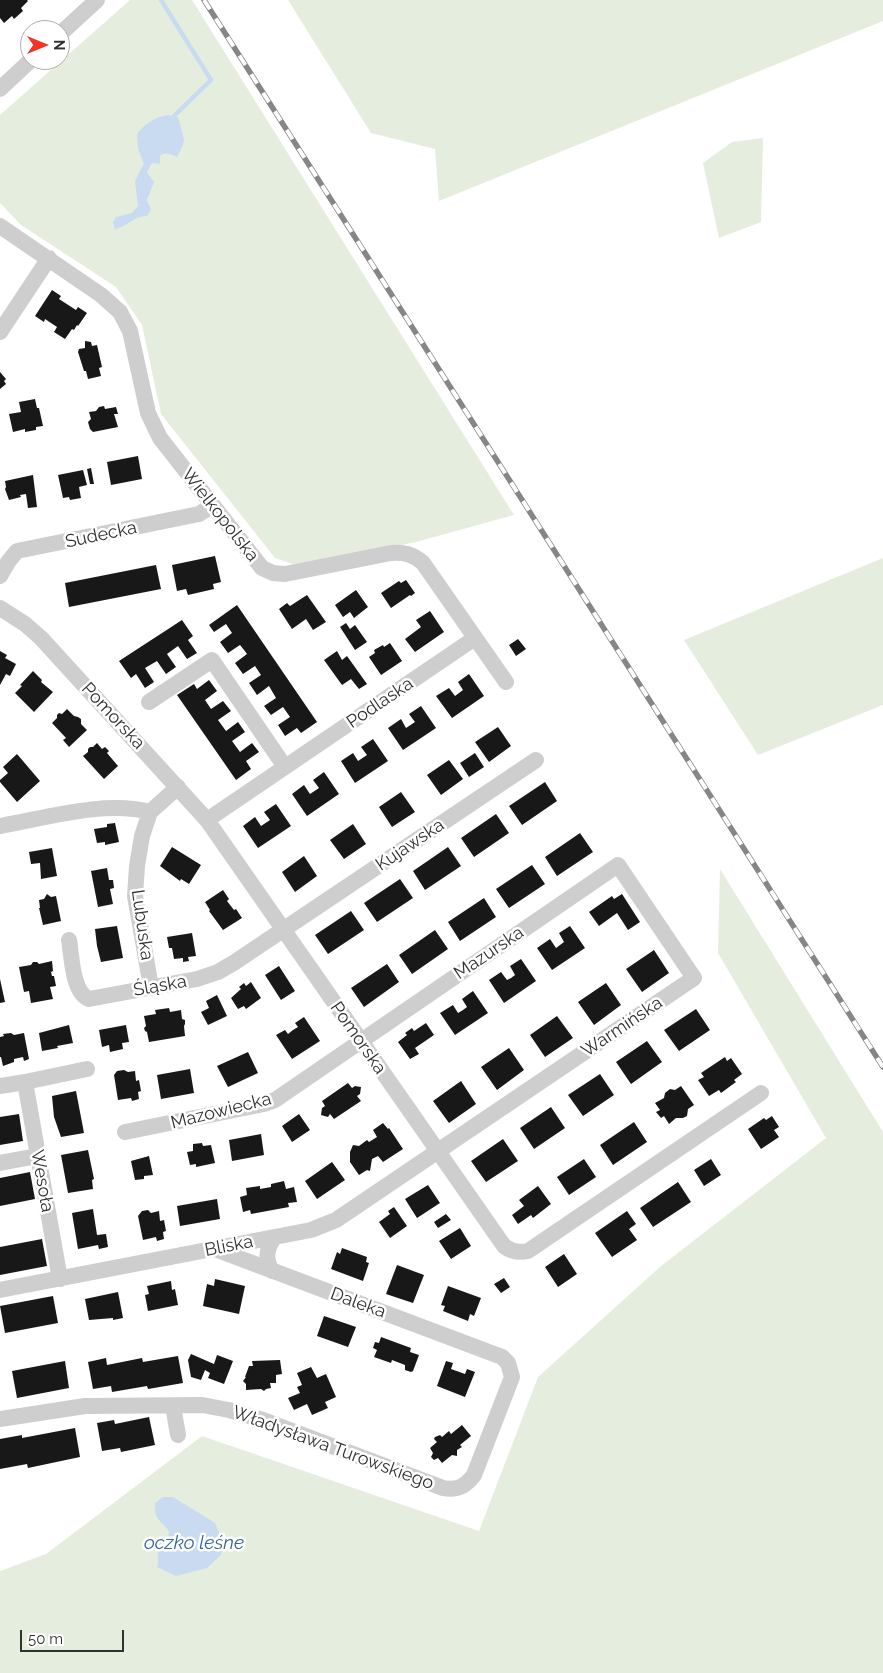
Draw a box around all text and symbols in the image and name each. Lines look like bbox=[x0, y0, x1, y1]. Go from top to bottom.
north arrow bbox=[20, 20, 70, 70]
text: N bbox=[51, 40, 67, 50]
street label: Wielkopolska bbox=[177, 464, 263, 566]
street label: Sudecka bbox=[63, 517, 139, 553]
street label: Podlaska bbox=[343, 673, 417, 733]
street label: Pomorska bbox=[77, 678, 149, 754]
street label: Kujawska bbox=[372, 814, 448, 876]
street label: Lubuska bbox=[126, 888, 158, 962]
street label: Mazurska bbox=[450, 922, 528, 984]
street label: Śląska bbox=[132, 971, 188, 1001]
street label: Warmińska bbox=[577, 992, 667, 1062]
street label: Pomorska bbox=[325, 998, 391, 1078]
street label: Mazowiecka bbox=[168, 1088, 274, 1134]
street label: Wesoła bbox=[26, 1148, 58, 1214]
street label: Bliska bbox=[203, 1231, 255, 1261]
street label: Daleka bbox=[327, 1283, 389, 1323]
street label: Władysława Turowskiego bbox=[230, 1402, 436, 1494]
water label: oczko leśne bbox=[144, 1532, 244, 1554]
scale bar bbox=[22, 1620, 126, 1652]
text: 50 m bbox=[28, 1630, 63, 1648]

